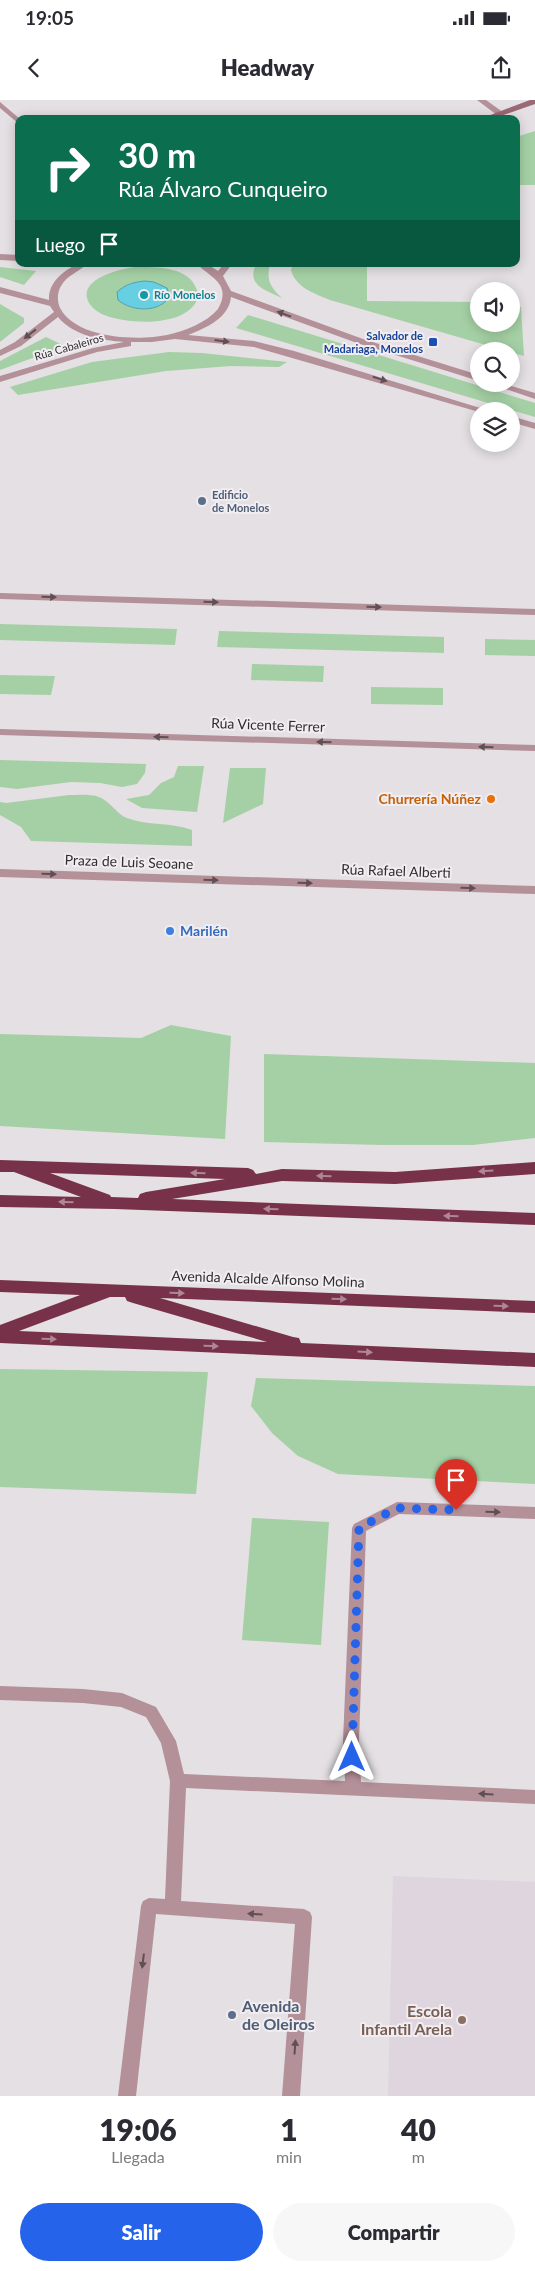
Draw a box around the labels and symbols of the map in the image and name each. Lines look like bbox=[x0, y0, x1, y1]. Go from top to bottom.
place label: Río Monelos bbox=[154, 288, 215, 301]
marker: Río Monelos bbox=[138, 289, 150, 301]
one-way arrow bbox=[277, 310, 292, 317]
one-way arrow bbox=[24, 329, 37, 340]
place label: Salvador de Madariaga, Monelos bbox=[324, 329, 423, 355]
street label: Rúa Cabaleiros bbox=[33, 330, 105, 363]
marker: Salvador de Madariaga, Monelos bbox=[427, 336, 439, 348]
one-way arrow bbox=[215, 337, 231, 345]
one-way arrow bbox=[372, 376, 387, 384]
place label: Edificio de Monelos bbox=[212, 488, 269, 514]
marker: Edificio de Monelos bbox=[196, 495, 208, 507]
one-way arrow bbox=[41, 594, 57, 602]
one-way arrow bbox=[203, 598, 219, 606]
one-way arrow bbox=[366, 603, 382, 611]
street label: Rúa Vicente Ferrer bbox=[211, 714, 325, 735]
one-way arrow bbox=[153, 733, 169, 741]
one-way arrow bbox=[316, 737, 332, 745]
one-way arrow bbox=[478, 742, 494, 750]
place label: Churrería Núñez bbox=[379, 790, 482, 807]
marker: Churrería Núñez bbox=[485, 793, 497, 805]
street label: Praza de Luis Seoane bbox=[64, 851, 194, 872]
street label: Rúa Rafael Alberti bbox=[341, 860, 451, 881]
one-way arrow bbox=[41, 871, 57, 879]
one-way arrow bbox=[203, 877, 219, 885]
one-way arrow bbox=[297, 879, 313, 887]
one-way arrow bbox=[460, 884, 476, 892]
place label: Marilén bbox=[180, 922, 228, 939]
marker: Marilén bbox=[164, 925, 176, 937]
one-way arrow bbox=[478, 1167, 494, 1175]
one-way arrow bbox=[190, 1168, 206, 1176]
one-way arrow bbox=[316, 1172, 332, 1180]
one-way arrow bbox=[58, 1198, 74, 1206]
one-way arrow bbox=[263, 1205, 279, 1213]
one-way arrow bbox=[443, 1212, 459, 1220]
street label: Avenida Alcalde Alfonso Molina bbox=[171, 1267, 365, 1290]
one-way arrow bbox=[169, 1289, 185, 1297]
one-way arrow bbox=[331, 1296, 347, 1304]
one-way arrow bbox=[494, 1302, 510, 1310]
one-way arrow bbox=[41, 1336, 57, 1344]
one-way arrow bbox=[203, 1342, 219, 1350]
one-way arrow bbox=[357, 1349, 373, 1357]
pin bbox=[435, 1459, 477, 1510]
one-way arrow bbox=[486, 1508, 502, 1516]
position arrow bbox=[325, 1730, 377, 1782]
one-way arrow bbox=[478, 1790, 494, 1798]
one-way arrow bbox=[247, 1909, 263, 1917]
one-way arrow bbox=[138, 1954, 146, 1970]
place label: Avenida de Oleiros bbox=[241, 1996, 315, 2033]
place label: Escola Infantil Arela bbox=[361, 2001, 452, 2038]
marker: Avenida de Oleiros bbox=[226, 2009, 238, 2021]
marker: Escola Infantil Arela bbox=[456, 2014, 468, 2026]
one-way arrow bbox=[291, 2039, 299, 2055]

